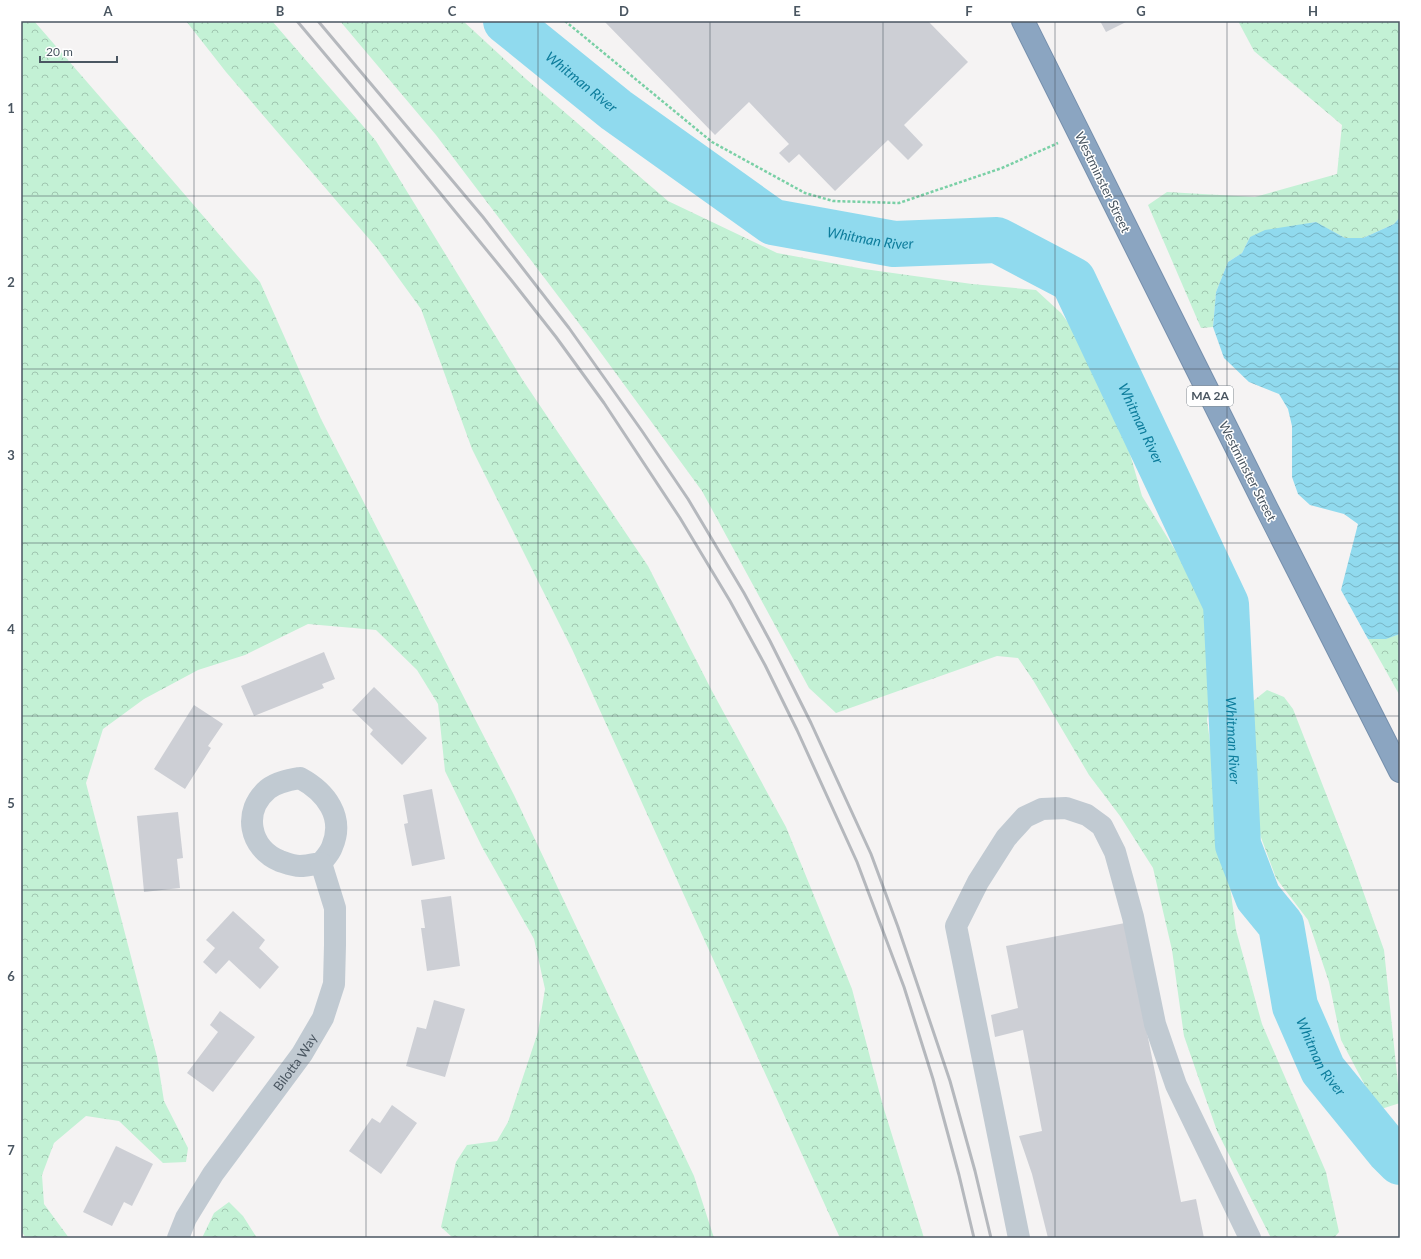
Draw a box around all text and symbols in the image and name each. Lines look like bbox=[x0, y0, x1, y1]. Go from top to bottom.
text: A bbox=[102, 3, 113, 19]
text: B bbox=[276, 3, 285, 19]
text: C bbox=[448, 3, 457, 19]
text: D bbox=[619, 3, 629, 19]
text: E bbox=[793, 3, 801, 19]
text: F bbox=[965, 3, 973, 19]
text: G bbox=[1136, 3, 1146, 19]
text: H bbox=[1308, 3, 1318, 19]
scale bar bbox=[40, 38, 117, 64]
text: 20 m bbox=[46, 44, 73, 59]
water label: Whitman River bbox=[542, 48, 621, 116]
text: 1 bbox=[7, 100, 15, 116]
street label: Westminster Street bbox=[1072, 129, 1134, 235]
water label: Whitman River bbox=[826, 223, 914, 252]
text: 2 bbox=[7, 274, 15, 290]
water label: Whitman River bbox=[1115, 380, 1168, 467]
road number: MA 2A bbox=[1187, 386, 1233, 406]
street label: Westminster Street bbox=[1216, 418, 1280, 524]
text: 3 bbox=[7, 447, 15, 463]
text: 4 bbox=[7, 621, 15, 637]
water label: Whitman River bbox=[1223, 696, 1244, 784]
text: 5 bbox=[7, 795, 15, 811]
text: 6 bbox=[7, 968, 15, 984]
water label: Whitman River bbox=[1293, 1015, 1350, 1099]
street label: Bilotta Way bbox=[270, 1030, 320, 1094]
text: 7 bbox=[7, 1142, 15, 1158]

